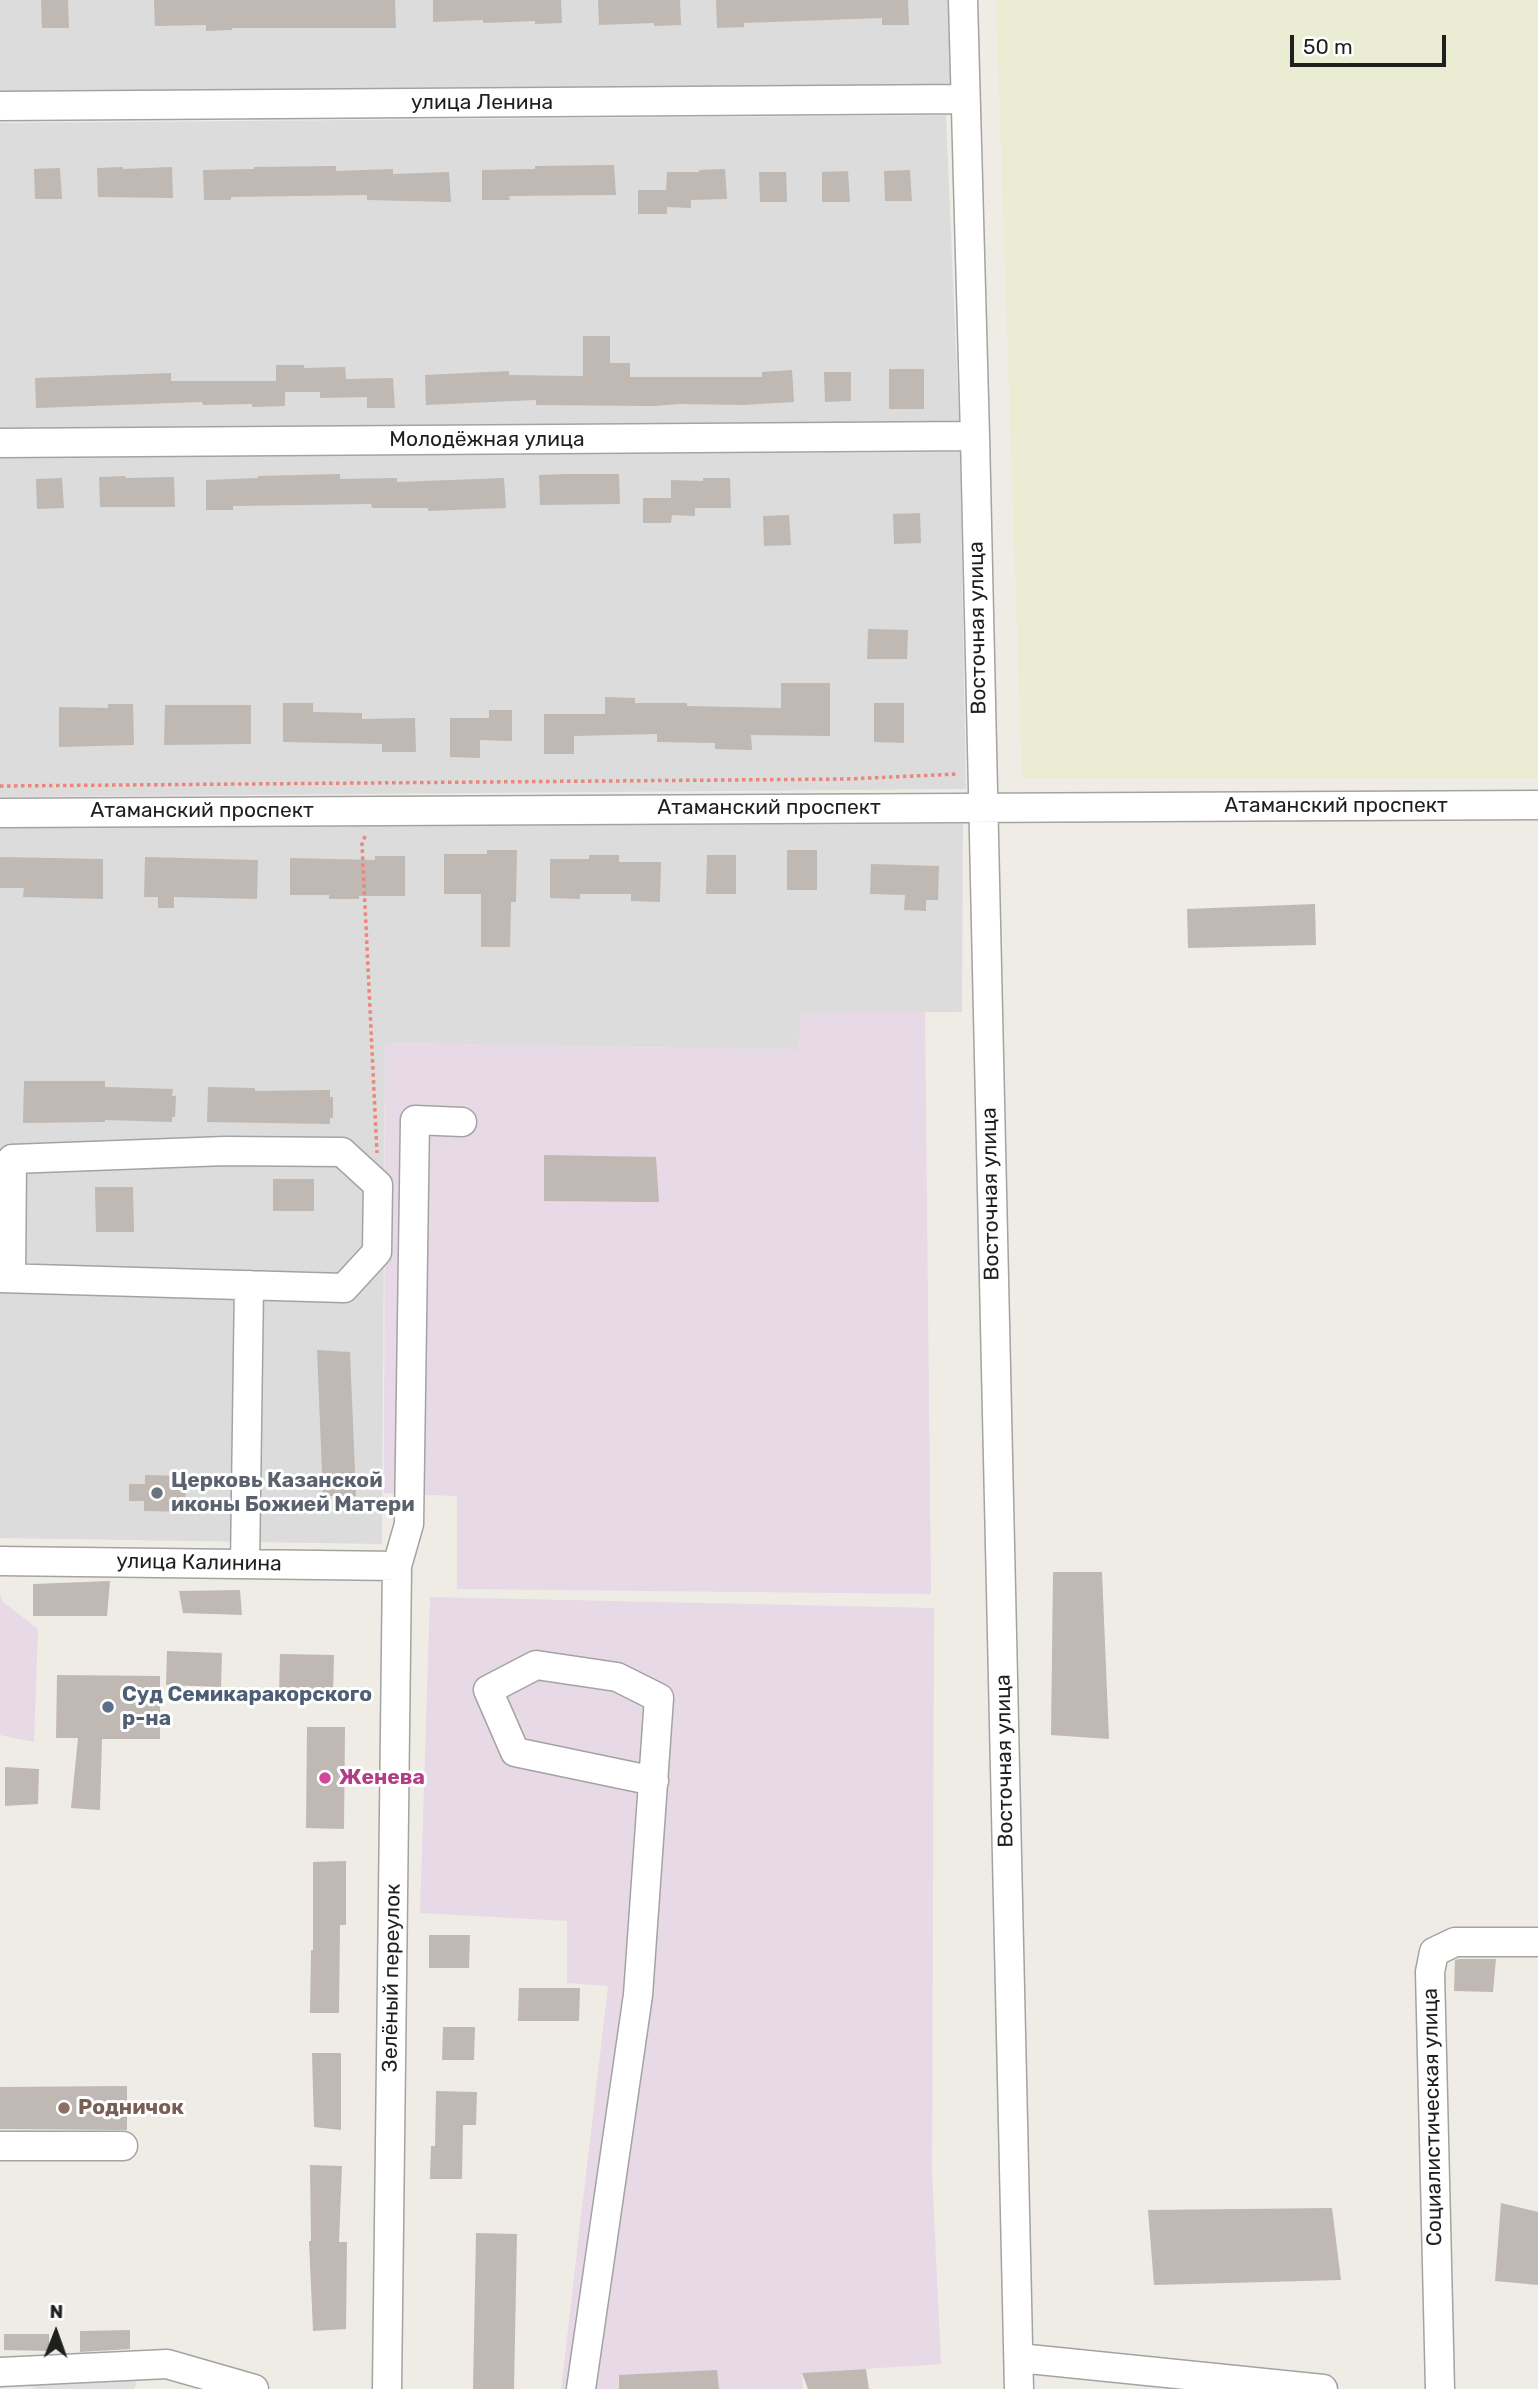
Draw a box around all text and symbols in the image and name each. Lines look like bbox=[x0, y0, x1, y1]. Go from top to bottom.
scale bar bbox=[1293, 21, 1449, 65]
text: 50 m bbox=[1303, 34, 1353, 59]
street label: улица Ленина bbox=[411, 90, 553, 116]
street label: Молодёжная улица bbox=[389, 427, 585, 453]
street label: Восточная улица bbox=[964, 541, 992, 715]
street label: Атаманский проспект bbox=[1224, 793, 1448, 819]
street label: Атаманский проспект bbox=[657, 795, 881, 821]
street label: Атаманский проспект bbox=[90, 798, 314, 824]
street label: Восточная улица bbox=[977, 1107, 1005, 1281]
place label: Церковь Казанской иконы Божией Матери bbox=[171, 1468, 415, 1518]
marker: Церковь Казанской иконы Божией Матери bbox=[149, 1485, 165, 1501]
street label: улица Калинина bbox=[116, 1549, 282, 1577]
street label: Восточная улица bbox=[991, 1674, 1019, 1848]
place label: Суд Семикаракорского р-на bbox=[122, 1682, 372, 1732]
marker: Суд Семикаракорского р-на bbox=[100, 1699, 116, 1715]
place label: Женева bbox=[339, 1765, 425, 1791]
marker: Женева bbox=[317, 1770, 333, 1786]
street label: Зелёный переулок bbox=[378, 1883, 406, 2073]
street label: Социалистическая улица bbox=[1418, 1988, 1448, 2246]
place label: Родничок bbox=[78, 2095, 184, 2121]
marker: Родничок bbox=[56, 2100, 72, 2116]
north arrow bbox=[21, 2298, 91, 2368]
text: N bbox=[49, 2300, 63, 2323]

